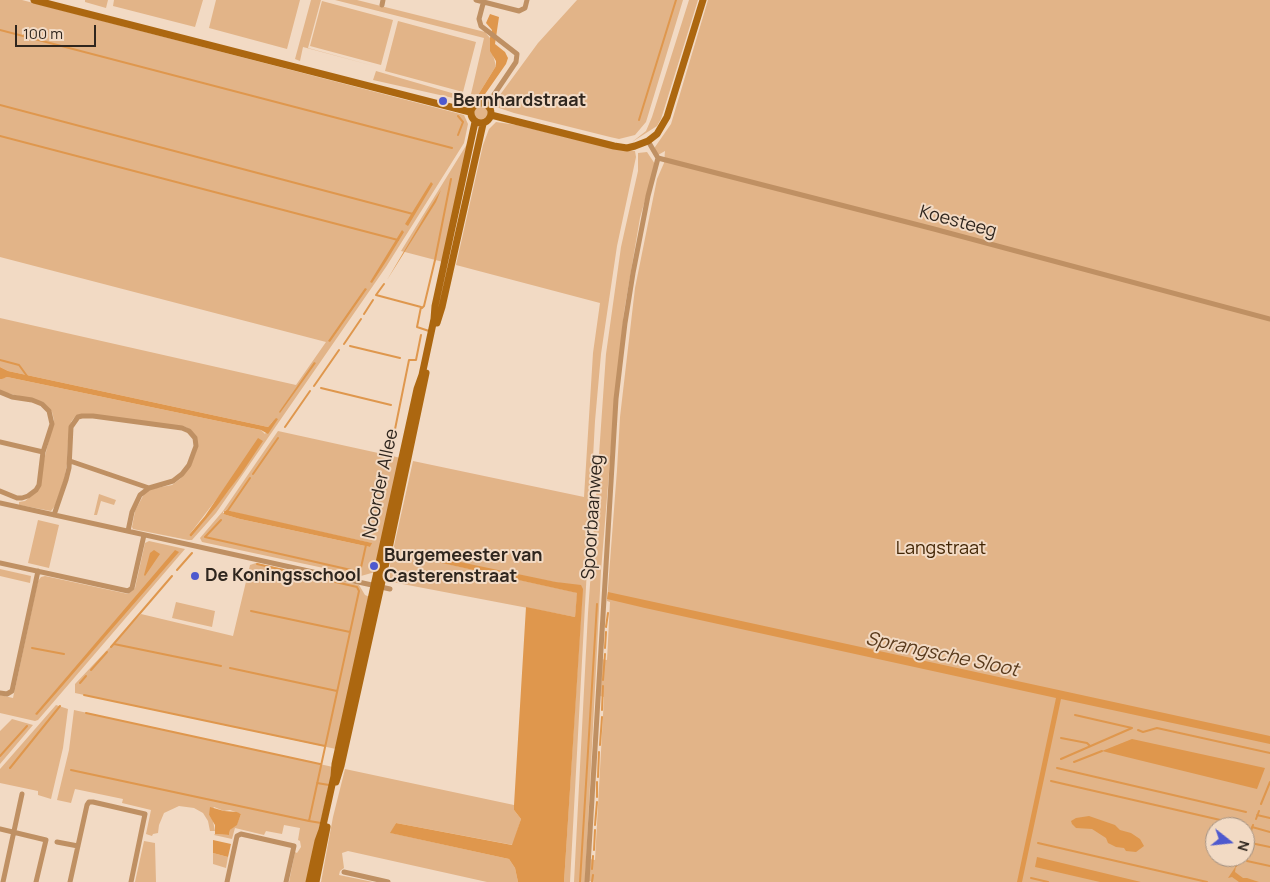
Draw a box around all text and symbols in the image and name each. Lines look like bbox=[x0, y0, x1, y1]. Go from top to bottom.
scale bar bbox=[18, 15, 99, 47]
text: 100 m bbox=[23, 23, 63, 44]
place label: Bernhardstraat bbox=[453, 90, 586, 112]
marker: Bernhardstraat bbox=[437, 95, 449, 107]
street label: Koesteeg bbox=[917, 201, 999, 243]
street label: Noorder Allee bbox=[359, 427, 403, 541]
street label: Spoorbaanweg bbox=[578, 454, 608, 580]
park label: Langstraat bbox=[896, 538, 986, 560]
place label: Burgemeester van Casterenstraat bbox=[384, 545, 543, 588]
marker: Burgemeester van Casterenstraat bbox=[368, 560, 380, 572]
place label: De Koningsschool bbox=[205, 565, 361, 587]
marker: De Koningsschool bbox=[189, 570, 201, 582]
water label: Sprangsche Sloot bbox=[864, 628, 1020, 682]
north arrow bbox=[1205, 817, 1255, 867]
text: N bbox=[1233, 839, 1254, 853]

